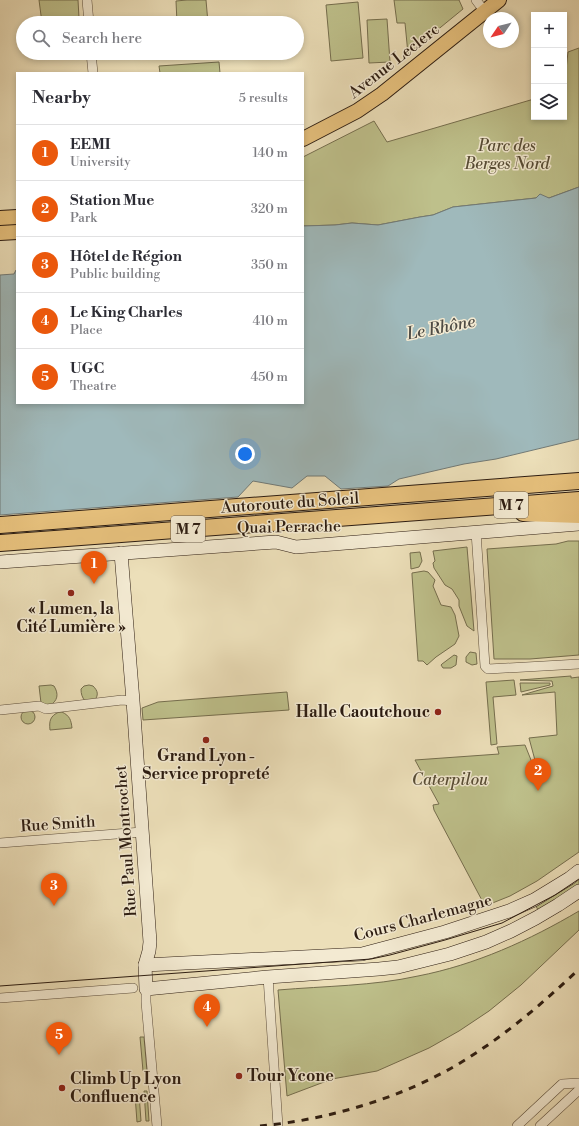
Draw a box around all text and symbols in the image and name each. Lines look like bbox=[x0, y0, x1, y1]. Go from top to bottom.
north arrow bbox=[483, 12, 519, 48]
map controls bbox=[531, 12, 567, 120]
button: + bbox=[531, 12, 567, 48]
search box bbox=[16, 16, 304, 60]
street label: Avenue Leclerc bbox=[344, 19, 444, 103]
icon: search bbox=[30, 27, 52, 49]
text: Search here bbox=[62, 29, 142, 48]
button: − bbox=[531, 48, 567, 84]
button: layers bbox=[531, 84, 567, 120]
text: Nearby bbox=[32, 87, 91, 109]
text: 5 results bbox=[239, 90, 288, 106]
text: EEMI bbox=[70, 135, 111, 154]
park label: Parc des Berges Nord bbox=[464, 136, 550, 174]
text: 1 bbox=[42, 145, 48, 161]
text: 140 m bbox=[252, 145, 288, 161]
text: University bbox=[70, 154, 131, 170]
text: Station Mue bbox=[70, 191, 154, 210]
text: 2 bbox=[41, 201, 49, 217]
text: 320 m bbox=[251, 201, 288, 217]
text: Park bbox=[70, 210, 97, 226]
text: Hôtel de Région bbox=[70, 247, 182, 266]
text: 3 bbox=[41, 257, 49, 273]
text: 350 m bbox=[251, 257, 288, 273]
text: Public building bbox=[70, 266, 160, 282]
text: Le King Charles bbox=[70, 303, 183, 322]
water label: Le Rhône bbox=[404, 311, 477, 346]
text: 4 bbox=[41, 313, 49, 329]
text: 410 m bbox=[252, 313, 288, 329]
text: Place bbox=[70, 322, 102, 338]
text: UGC bbox=[70, 359, 104, 378]
text: 5 bbox=[41, 369, 49, 385]
text: 450 m bbox=[250, 369, 288, 385]
text: Theatre bbox=[70, 378, 116, 394]
your location bbox=[235, 444, 255, 464]
street label: Autoroute du Soleil bbox=[219, 488, 360, 518]
road number: M 7 bbox=[494, 492, 528, 518]
road number: M 7 bbox=[171, 516, 205, 542]
street label: Quai Perrache bbox=[237, 516, 341, 538]
pin: 1 bbox=[81, 551, 107, 584]
marker: « Lumen, la Cité Lumière » bbox=[66, 588, 76, 598]
place label: « Lumen, la Cité Lumière » bbox=[16, 599, 126, 637]
place label: Halle Caoutchouc bbox=[296, 702, 430, 722]
marker: Halle Caoutchouc bbox=[433, 707, 443, 717]
marker: Grand Lyon - Service propreté bbox=[201, 735, 211, 745]
place label: Grand Lyon - Service propreté bbox=[142, 746, 270, 784]
pin: 2 bbox=[525, 758, 551, 791]
street label: Rue Paul Montrochet bbox=[111, 764, 141, 918]
park label: Caterpilou bbox=[412, 770, 489, 790]
street label: Rue Smith bbox=[20, 811, 97, 837]
pin: 3 bbox=[41, 873, 67, 906]
street label: Cours Charlemagne bbox=[352, 890, 494, 946]
pin: 4 bbox=[194, 994, 220, 1027]
pin: 5 bbox=[46, 1022, 72, 1055]
place label: Tour Ycone bbox=[247, 1066, 334, 1086]
place label: Climb Up Lyon Confluence bbox=[70, 1069, 181, 1107]
marker: Tour Ycone bbox=[234, 1071, 244, 1081]
marker: Climb Up Lyon Confluence bbox=[57, 1083, 67, 1093]

